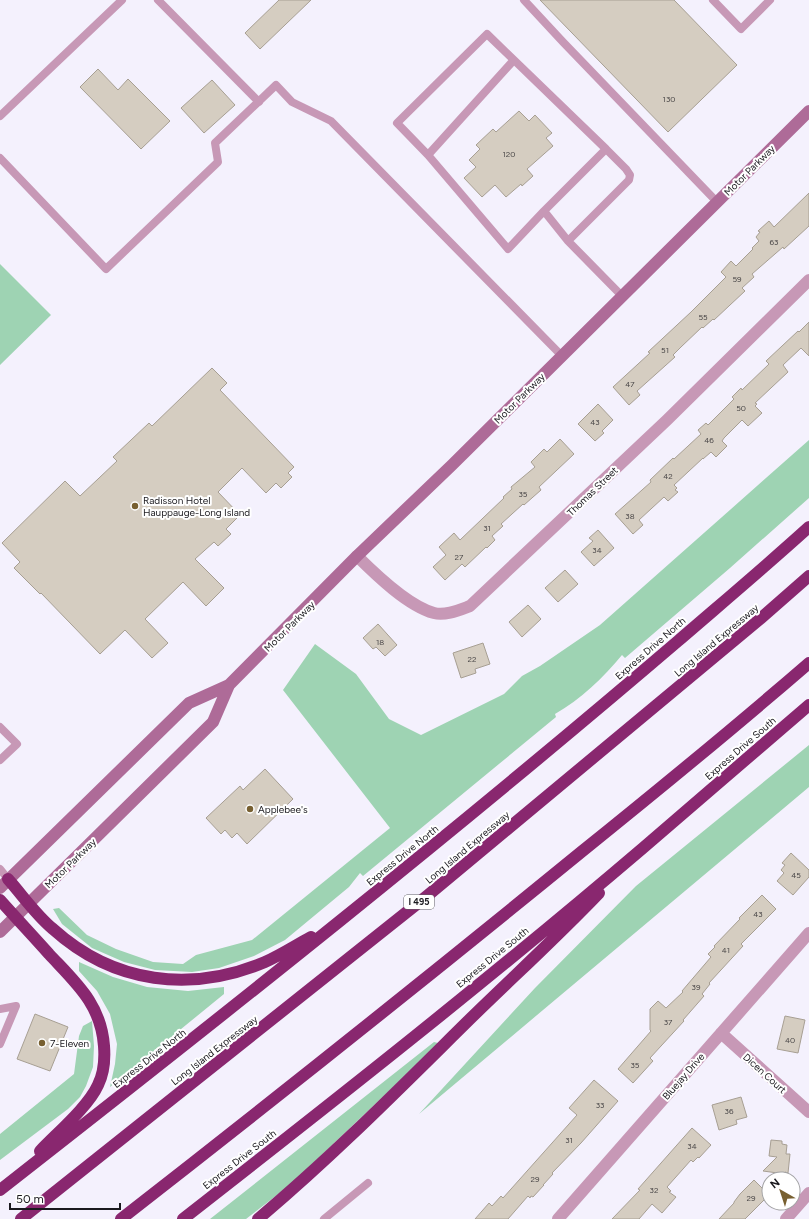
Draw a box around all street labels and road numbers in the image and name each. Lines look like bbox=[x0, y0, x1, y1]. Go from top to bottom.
street label: Motor Parkway bbox=[721, 142, 778, 199]
street label: Motor Parkway bbox=[491, 370, 548, 427]
street label: Thomas Street bbox=[564, 464, 621, 519]
street label: Motor Parkway bbox=[261, 598, 318, 655]
street label: Long Island Expressway bbox=[671, 601, 762, 680]
street label: Express Drive North bbox=[612, 614, 689, 683]
street label: Express Drive South bbox=[702, 714, 779, 783]
street label: Long Island Expressway bbox=[422, 808, 513, 887]
street label: Express Drive North bbox=[364, 822, 441, 888]
street label: Motor Parkway bbox=[42, 835, 99, 891]
road number: I 495 bbox=[404, 895, 434, 909]
street label: Express Drive South bbox=[453, 924, 532, 991]
street label: Long Island Expressway bbox=[168, 1012, 261, 1088]
street label: Express Drive North bbox=[110, 1026, 189, 1091]
street label: Bluejay Drive bbox=[659, 1050, 708, 1102]
street label: Dicen Court bbox=[740, 1051, 789, 1096]
street label: Express Drive South bbox=[200, 1126, 279, 1192]

